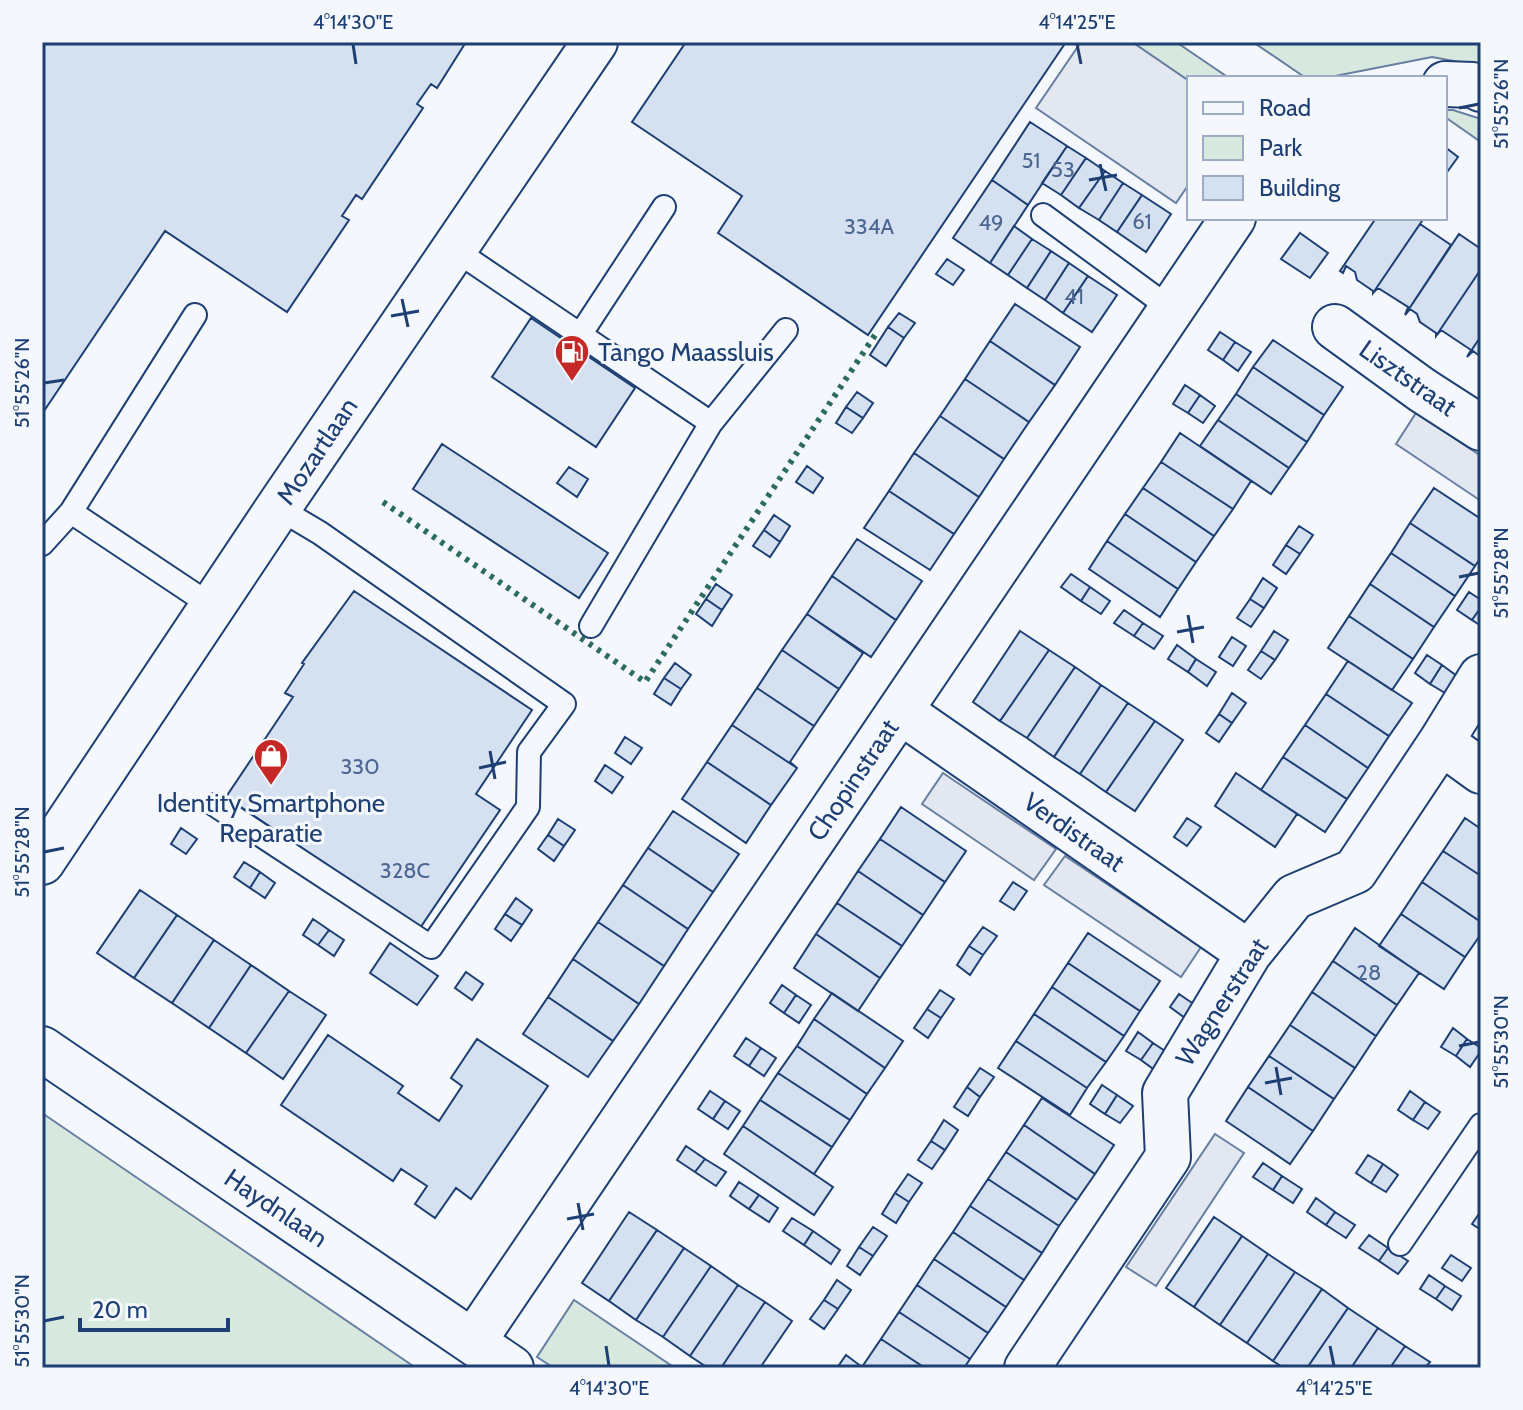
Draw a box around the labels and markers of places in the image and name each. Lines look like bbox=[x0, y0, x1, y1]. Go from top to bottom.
fuel station icon: Tango Maassluis bbox=[553, 333, 591, 383]
place label: Tango Maassluis bbox=[598, 336, 774, 368]
shop icon: Identity Smartphone Reparatie bbox=[252, 737, 290, 787]
place label: Identity Smartphone Reparatie bbox=[157, 787, 385, 849]

